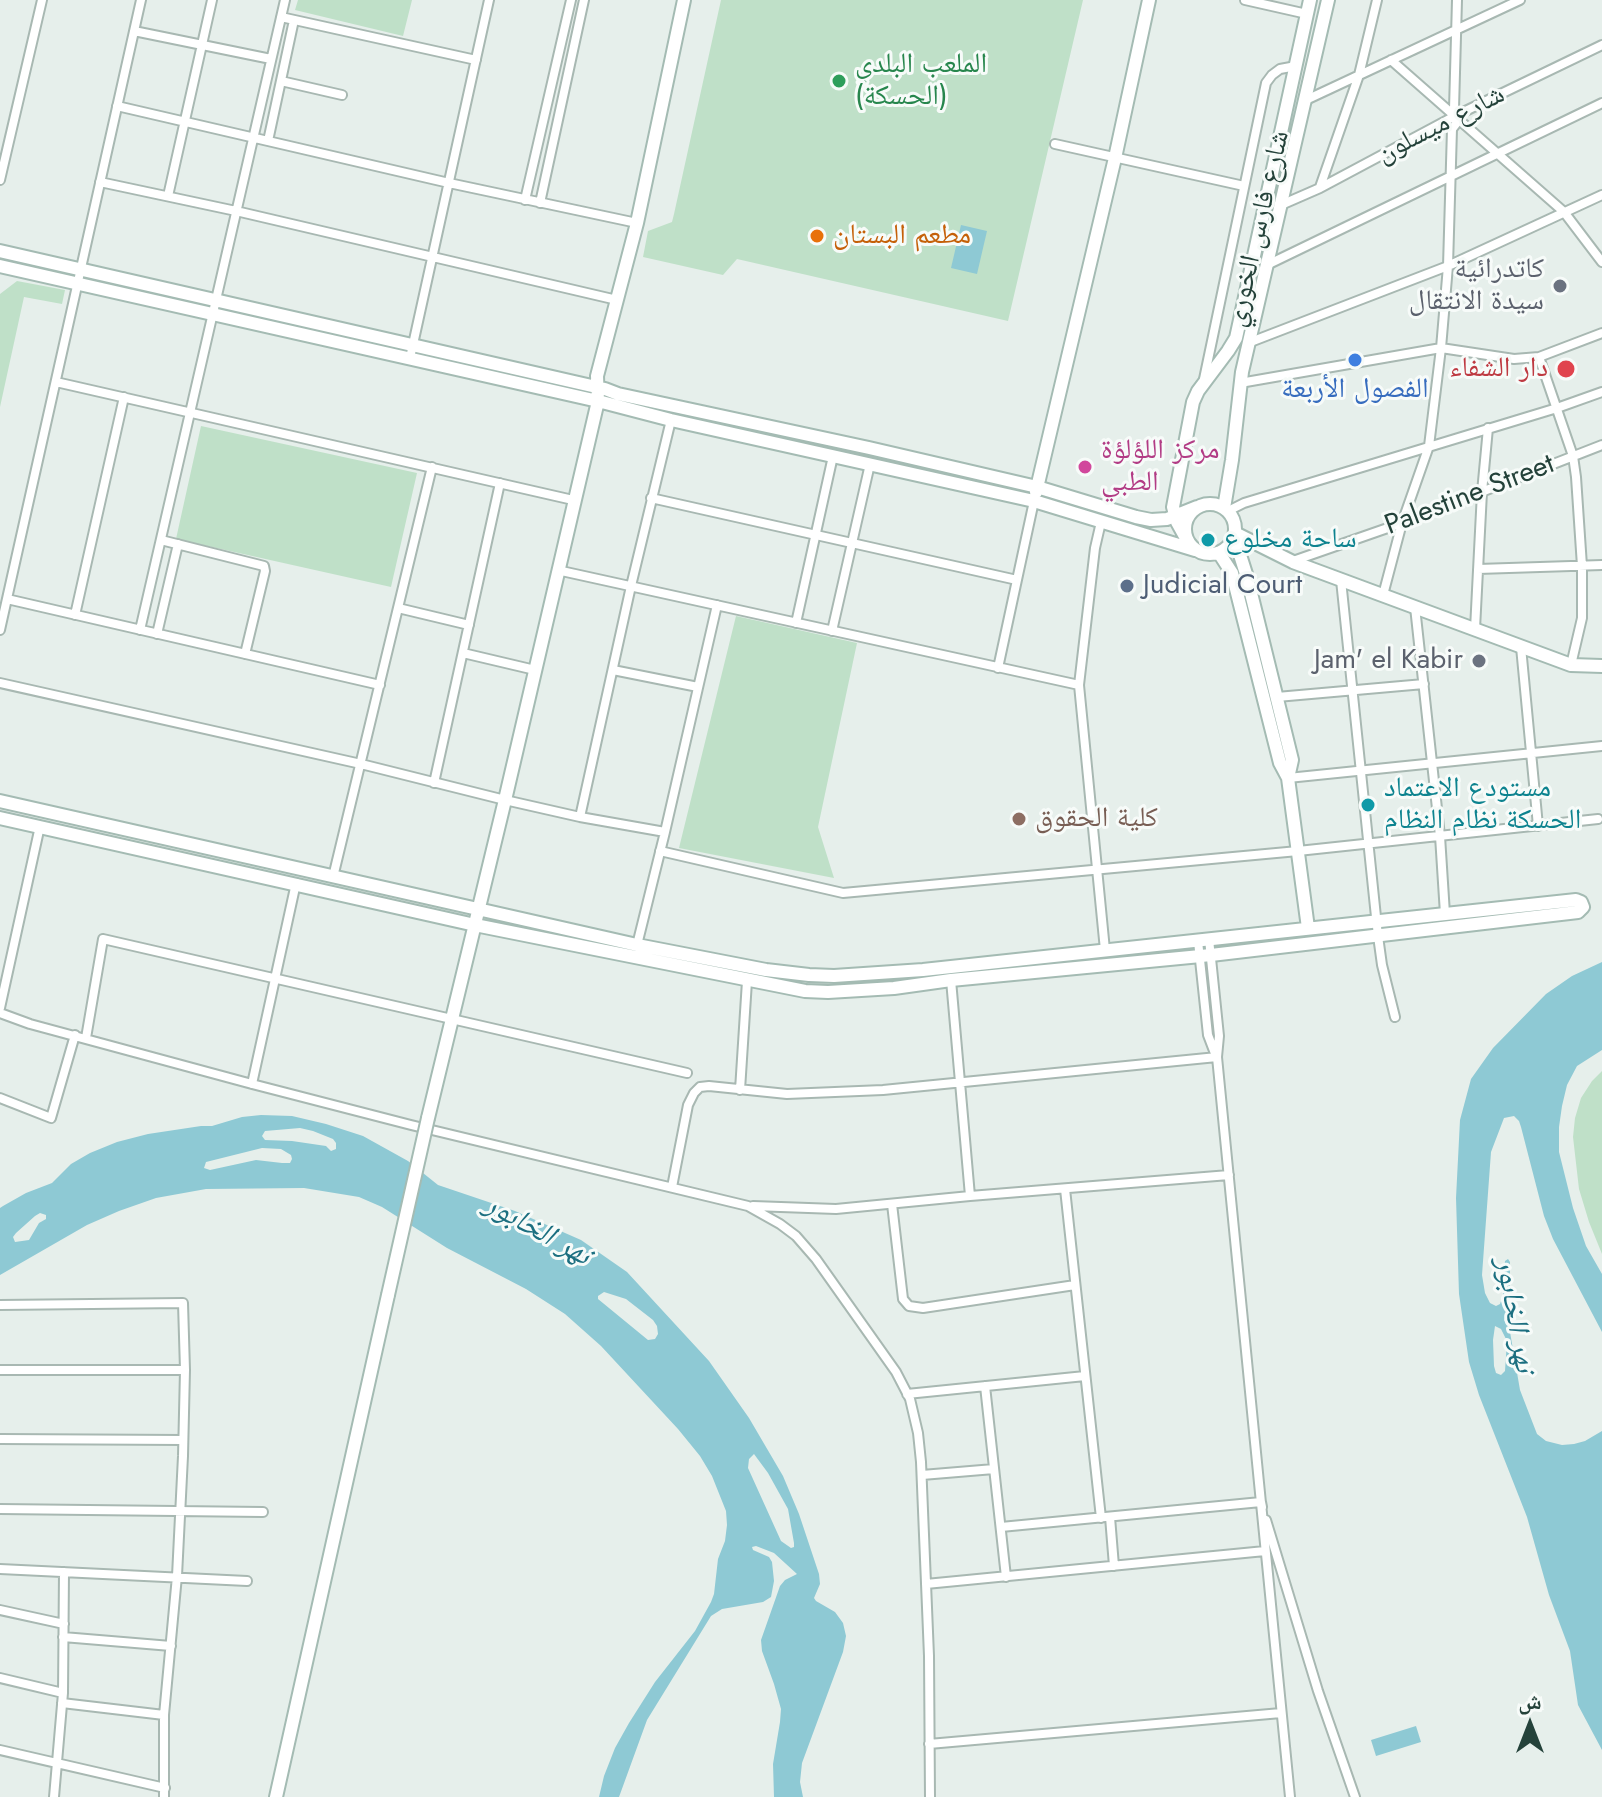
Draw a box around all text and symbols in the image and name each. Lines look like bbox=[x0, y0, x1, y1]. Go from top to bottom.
place label: الملعب البلدي (الحسكة) bbox=[855, 48, 987, 114]
marker: الملعب البلدي (الحسكة) bbox=[830, 72, 848, 90]
street label: شارع ميسلون bbox=[1371, 78, 1511, 172]
street label: شارع فارس الخوري bbox=[1220, 128, 1298, 330]
place label: مطعم البستان bbox=[833, 219, 971, 253]
marker: مطعم البستان bbox=[808, 227, 826, 245]
place label: كاتدرائية سيدة الانتقال bbox=[1409, 253, 1544, 319]
marker: كاتدرائية سيدة الانتقال bbox=[1551, 277, 1569, 295]
marker: الفصول الأربعة bbox=[1346, 351, 1364, 369]
place label: دار الشفاء bbox=[1449, 352, 1548, 386]
marker: دار الشفاء bbox=[1555, 358, 1577, 380]
place label: الفصول الأربعة bbox=[1281, 373, 1429, 407]
place label: مركز اللؤلؤة الطبي bbox=[1101, 434, 1219, 500]
street label: Palestine Street bbox=[1381, 448, 1559, 544]
marker: مركز اللؤلؤة الطبي bbox=[1076, 458, 1094, 476]
place label: ساحة مخلوع bbox=[1224, 523, 1357, 557]
marker: ساحة مخلوع bbox=[1199, 531, 1217, 549]
place label: Judicial Court bbox=[1143, 569, 1302, 603]
marker: Judicial Court bbox=[1118, 577, 1136, 595]
place label: Jam' el Kabir bbox=[1314, 644, 1463, 678]
marker: Jam' el Kabir bbox=[1470, 652, 1488, 670]
place label: مستودع الاعتماد الحسكة نظام النظام bbox=[1384, 772, 1581, 838]
marker: مستودع الاعتماد الحسكة نظام النظام bbox=[1359, 796, 1377, 814]
place label: كلية الحقوق bbox=[1035, 802, 1158, 836]
marker: كلية الحقوق bbox=[1010, 810, 1028, 828]
water label: نهر الخابور bbox=[478, 1187, 596, 1275]
water label: نهر الخابور bbox=[1486, 1255, 1542, 1375]
north arrow bbox=[1490, 1685, 1570, 1765]
text: ش bbox=[1518, 1685, 1542, 1717]

